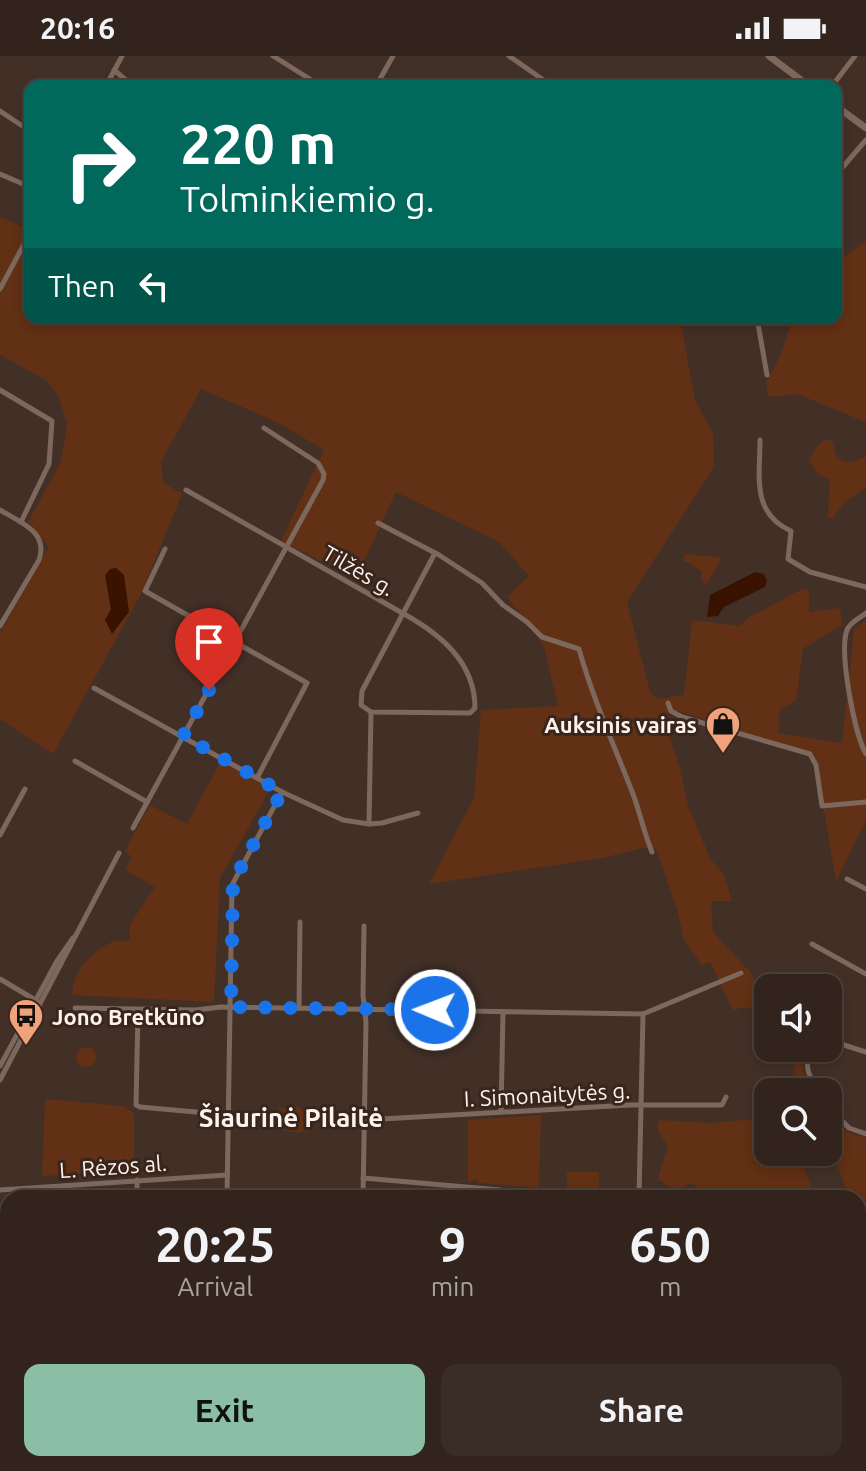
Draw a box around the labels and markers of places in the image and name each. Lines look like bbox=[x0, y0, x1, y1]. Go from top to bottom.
pin bbox=[175, 608, 243, 690]
shop icon: Auksinis vairas bbox=[704, 705, 742, 755]
place label: Auksinis vairas bbox=[544, 712, 697, 737]
bus stop icon: Jono Bretkūno bbox=[7, 997, 45, 1047]
place label: Jono Bretkūno bbox=[52, 1004, 205, 1029]

